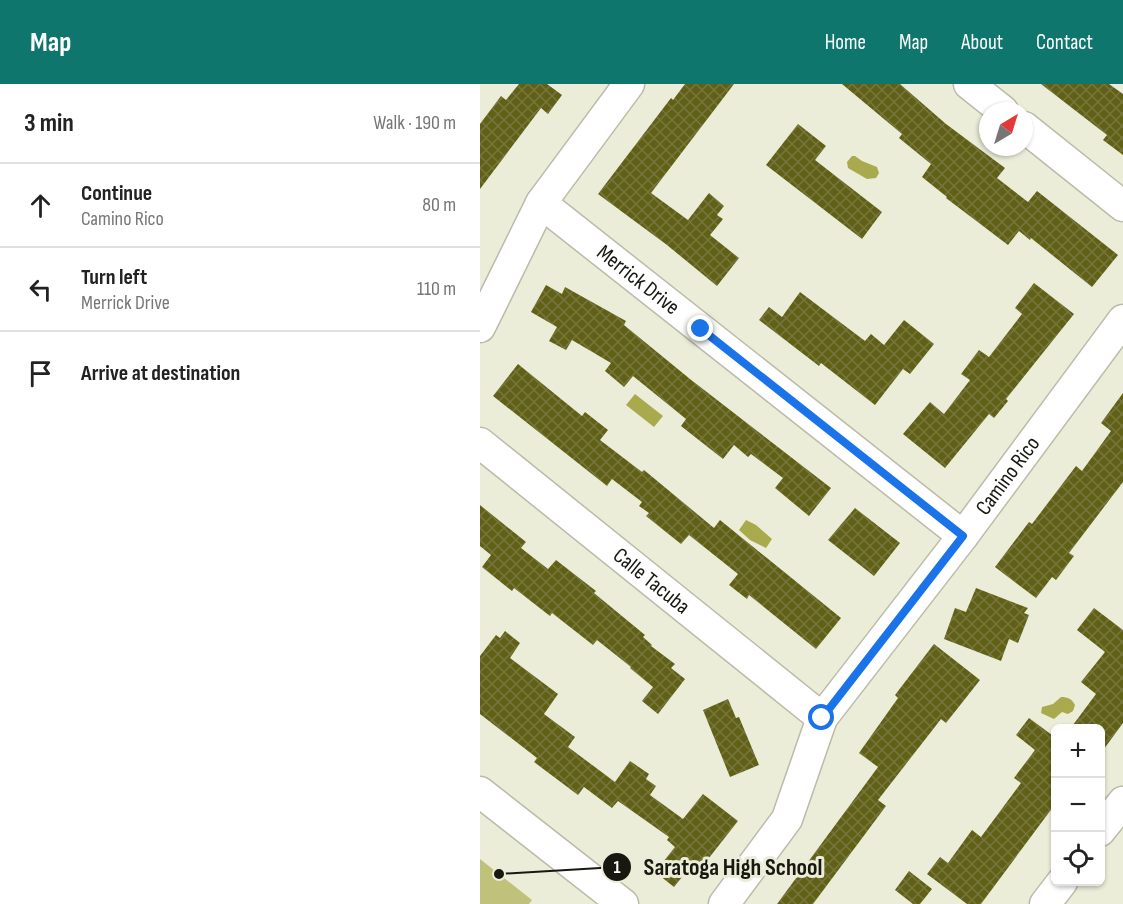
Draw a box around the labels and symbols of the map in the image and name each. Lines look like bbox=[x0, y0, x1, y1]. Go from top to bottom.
north arrow bbox=[979, 102, 1033, 156]
street label: Merrick Drive bbox=[592, 239, 685, 321]
route end bbox=[687, 315, 713, 341]
street label: Camino Rico bbox=[970, 431, 1046, 520]
street label: Calle Tacuba bbox=[608, 542, 695, 620]
route start bbox=[808, 704, 834, 730]
callout: Saratoga High School bbox=[602, 846, 835, 888]
text: Saratoga High School bbox=[644, 853, 822, 882]
text: 1 bbox=[613, 857, 621, 878]

